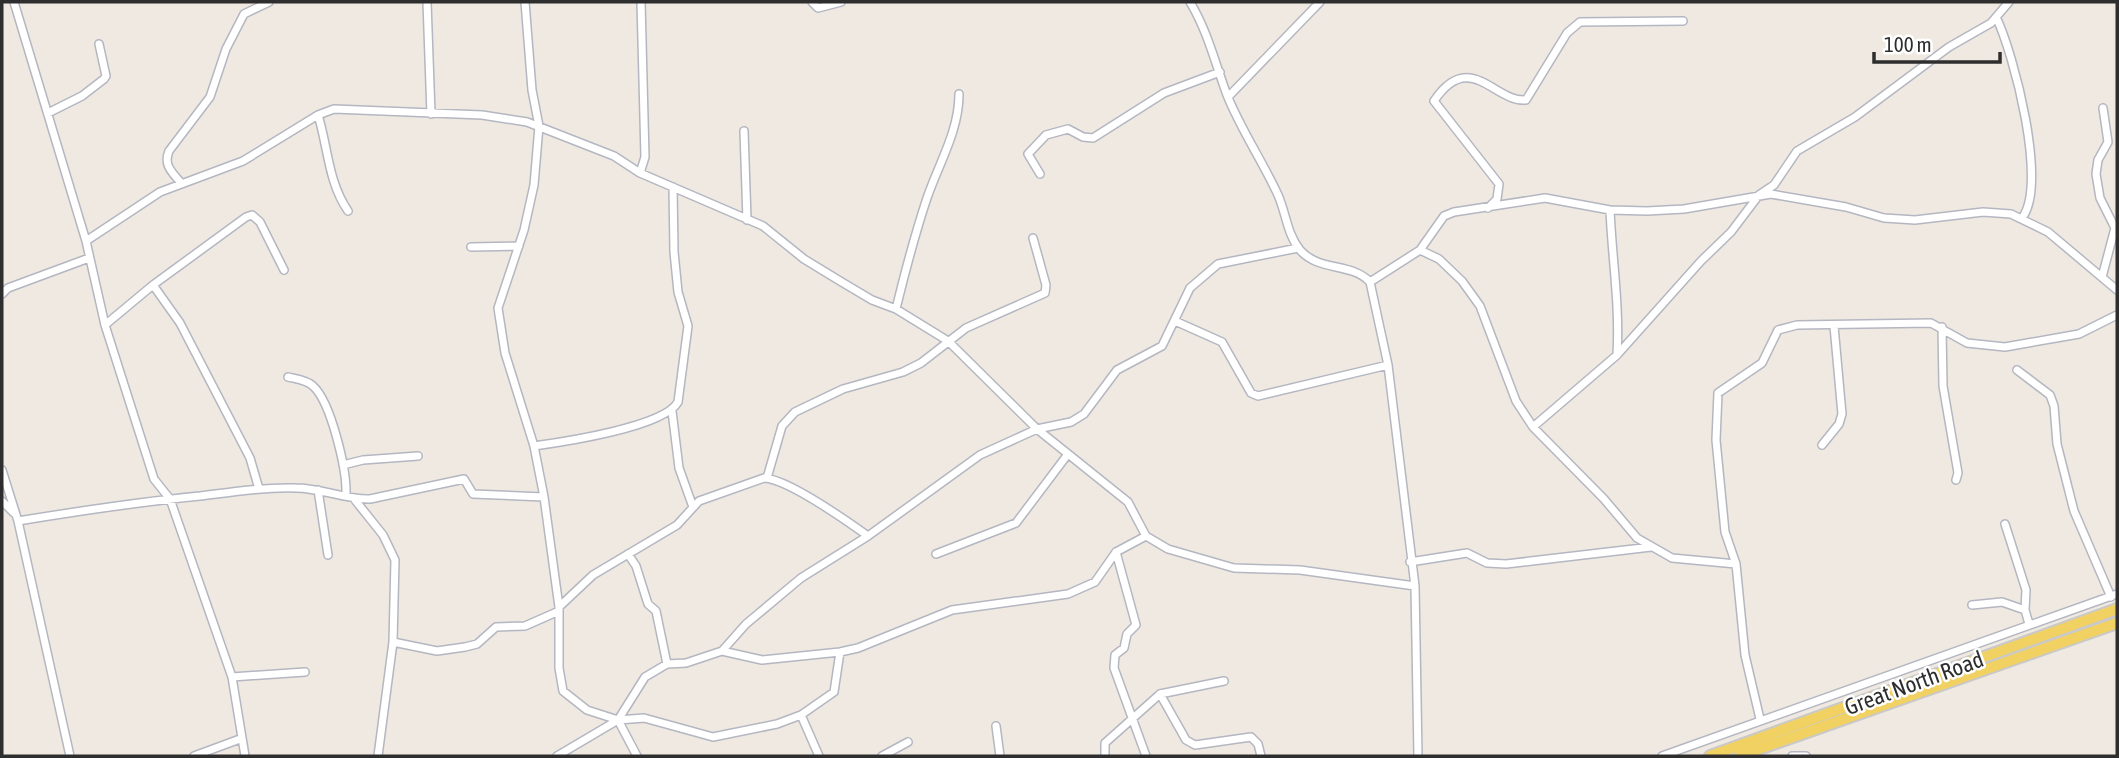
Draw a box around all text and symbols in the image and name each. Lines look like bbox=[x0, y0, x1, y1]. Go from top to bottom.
scale bar bbox=[1874, 21, 2000, 65]
text: 100 m bbox=[1884, 32, 1932, 56]
street label: Great North Road bbox=[1841, 646, 1987, 720]

